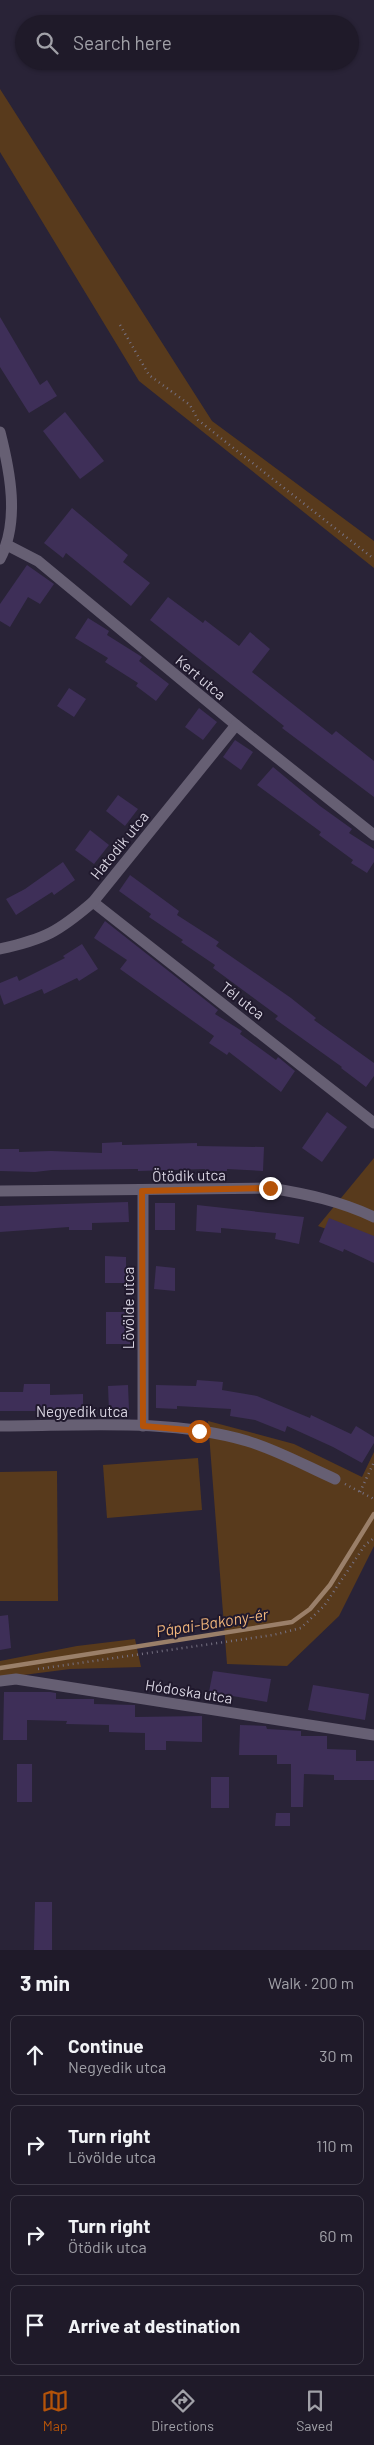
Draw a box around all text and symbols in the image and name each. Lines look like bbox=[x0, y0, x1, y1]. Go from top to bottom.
search box bbox=[15, 15, 359, 70]
icon: search bbox=[33, 29, 61, 57]
text: Search here bbox=[73, 31, 172, 54]
street label: Kert utca bbox=[172, 651, 230, 703]
street label: Hatodik utca bbox=[86, 807, 152, 883]
street label: Tél utca bbox=[217, 977, 269, 1023]
street label: Ötödik utca bbox=[152, 1165, 226, 1185]
route end bbox=[259, 1177, 282, 1200]
street label: Lövölde utca bbox=[119, 1267, 137, 1349]
street label: Negyedik utca bbox=[36, 1402, 128, 1420]
route start bbox=[188, 1420, 211, 1443]
water label: Pápai-Bakony-ér bbox=[155, 1604, 271, 1640]
street label: Hódoska utca bbox=[144, 1675, 234, 1707]
text: 3 min bbox=[20, 1970, 70, 1995]
text: Walk · 200 m bbox=[268, 1973, 354, 1992]
text: Continue bbox=[68, 2034, 144, 2057]
icon: ahead bbox=[21, 2041, 49, 2069]
text: 30 m bbox=[319, 2046, 353, 2065]
text: Negyedik utca bbox=[68, 2057, 166, 2076]
text: Turn right bbox=[68, 2124, 150, 2147]
icon: right bbox=[21, 2131, 49, 2159]
text: 110 m bbox=[316, 2136, 353, 2155]
text: Lövölde utca bbox=[68, 2147, 156, 2166]
text: Turn right bbox=[68, 2214, 150, 2237]
icon: right bbox=[21, 2221, 49, 2249]
text: 60 m bbox=[319, 2226, 353, 2245]
text: Ötödik utca bbox=[68, 2237, 147, 2256]
icon: arrive bbox=[21, 2311, 49, 2339]
text: Arrive at destination bbox=[68, 2314, 240, 2337]
tab: Map bbox=[41, 2387, 69, 2434]
tab: Directions bbox=[151, 2387, 214, 2434]
tab: Saved bbox=[296, 2387, 333, 2434]

